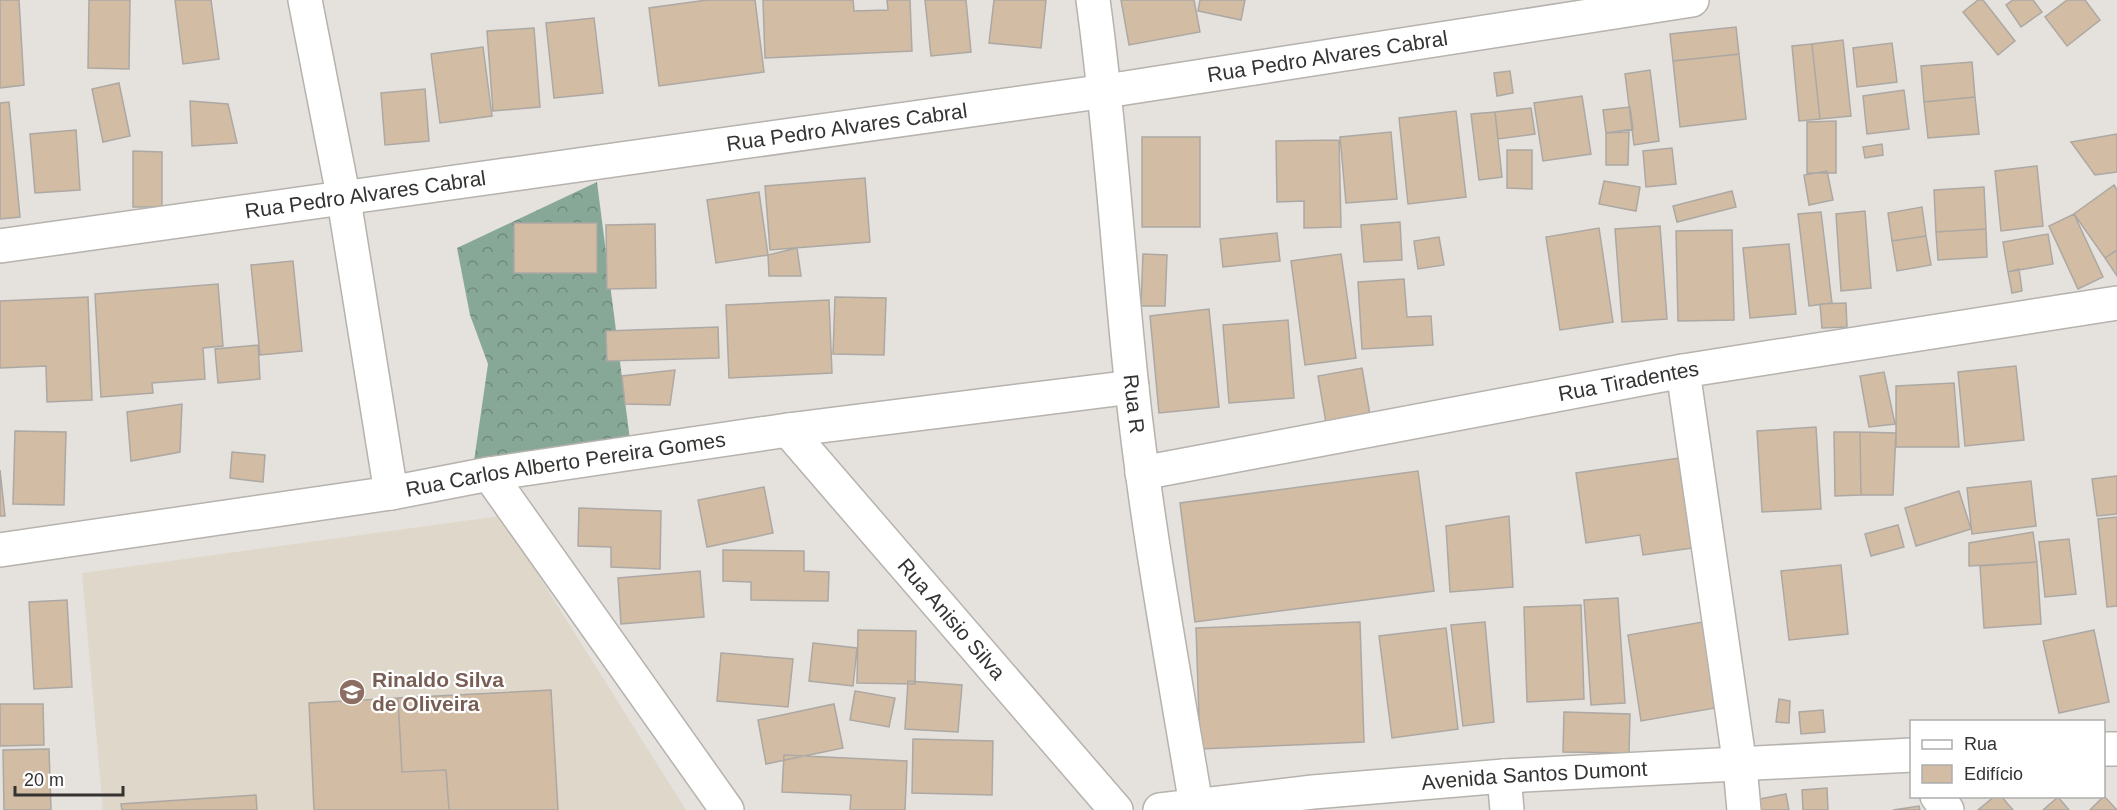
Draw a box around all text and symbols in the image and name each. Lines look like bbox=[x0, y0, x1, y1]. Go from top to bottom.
street label: Rua Pedro Alvares Cabral bbox=[1206, 26, 1449, 86]
street label: Rua Pedro Alvares Cabral bbox=[725, 99, 969, 155]
street label: Rua Pedro Alvares Cabral bbox=[243, 166, 487, 223]
street label: Rua Tiradentes bbox=[1556, 357, 1700, 405]
street label: Rua R bbox=[1120, 373, 1149, 435]
street label: Rua Carlos Alberto Pereira Gomes bbox=[404, 427, 727, 501]
street label: Rua Anisio Silva bbox=[893, 554, 1010, 684]
place label: Rinaldo Silva de Oliveira bbox=[372, 668, 504, 715]
school or university icon: Rinaldo Silva de Oliveira bbox=[337, 677, 367, 707]
legend bbox=[1910, 720, 2105, 798]
text: Rua bbox=[1964, 734, 1998, 754]
street label: Avenida Santos Dumont bbox=[1420, 757, 1648, 794]
scale bar bbox=[15, 759, 123, 797]
text: Edifício bbox=[1964, 764, 2023, 784]
text: 20 m bbox=[24, 770, 64, 790]

